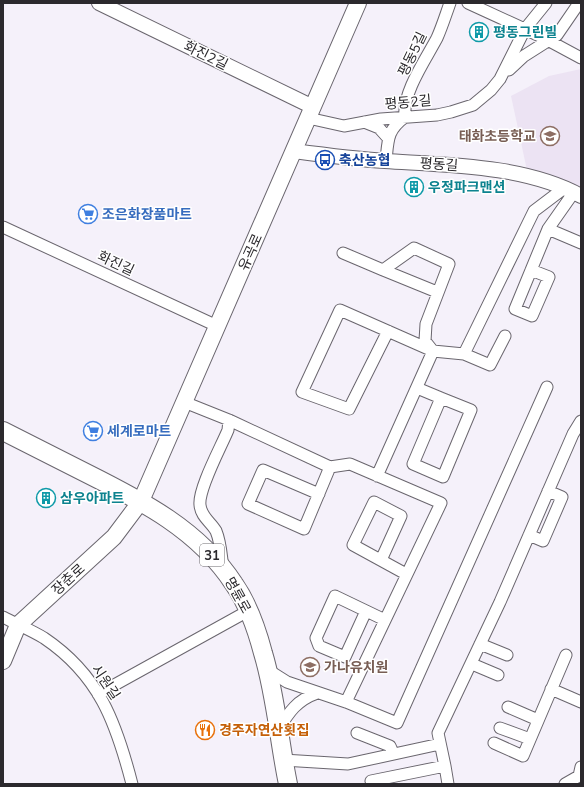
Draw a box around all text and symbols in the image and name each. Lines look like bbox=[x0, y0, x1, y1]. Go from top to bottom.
building icon: 평동그린빌 bbox=[468, 21, 490, 43]
place label: 평동그린빌 bbox=[493, 23, 557, 42]
street label: 평동5길 bbox=[394, 29, 431, 80]
street label: 화진2길 bbox=[180, 37, 231, 74]
street label: 평동2길 bbox=[384, 91, 432, 114]
school or university icon: 태화초등학교 bbox=[539, 125, 561, 147]
place label: 태화초등학교 bbox=[459, 127, 536, 146]
bus stop icon: 축산농협 bbox=[314, 149, 336, 171]
place label: 축산농협 bbox=[339, 151, 391, 170]
street label: 평동길 bbox=[419, 154, 459, 175]
building icon: 우정파크맨션 bbox=[403, 176, 425, 198]
place label: 우정파크맨션 bbox=[428, 178, 505, 197]
supermarket icon: 조은화장품마트 bbox=[77, 203, 99, 225]
place label: 조은화장품마트 bbox=[102, 205, 192, 224]
street label: 유곡로 bbox=[234, 231, 267, 274]
street label: 화진길 bbox=[94, 247, 137, 280]
supermarket icon: 세계로마트 bbox=[82, 420, 104, 442]
place label: 세계로마트 bbox=[107, 422, 172, 441]
building icon: 삼우아파트 bbox=[35, 487, 57, 509]
place label: 삼우아파트 bbox=[60, 489, 125, 508]
road number: 31 bbox=[200, 544, 224, 566]
street label: 장춘로 bbox=[48, 559, 89, 599]
street label: 명륜로 bbox=[220, 574, 255, 617]
school or university icon: 가나유치원 bbox=[299, 656, 321, 678]
place label: 가나유치원 bbox=[324, 658, 388, 677]
street label: 시원길 bbox=[87, 661, 124, 704]
restaurant icon: 경주자연산횟집 bbox=[194, 719, 216, 741]
place label: 경주자연산횟집 bbox=[219, 721, 309, 740]

